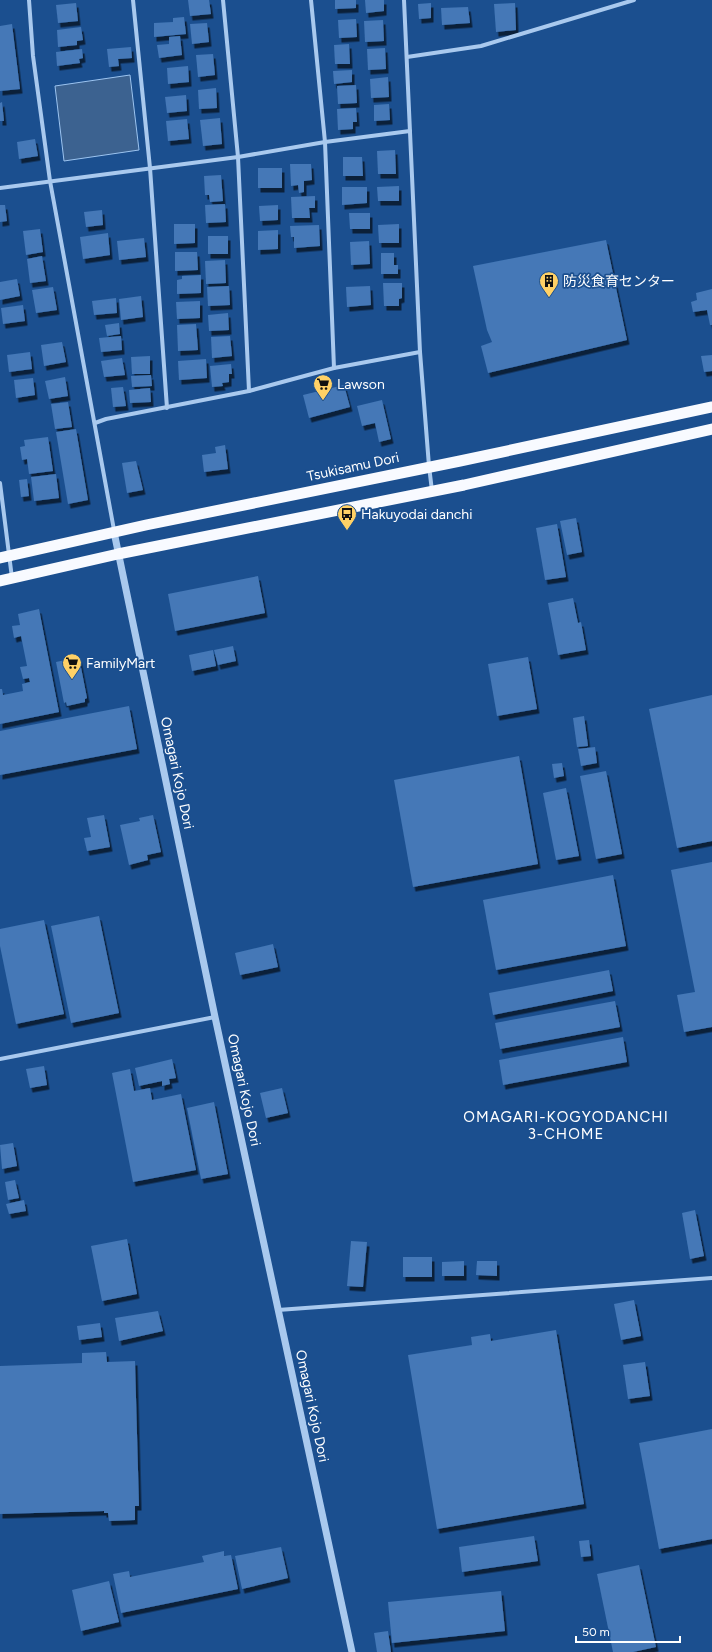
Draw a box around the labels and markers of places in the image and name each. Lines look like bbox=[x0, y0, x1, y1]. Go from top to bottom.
building icon: 防災食育センター bbox=[538, 270, 560, 298]
place label: 防災食育センター bbox=[563, 273, 675, 290]
supermarket icon: Lawson bbox=[312, 373, 334, 401]
place label: Lawson bbox=[337, 376, 385, 393]
bus stop icon: Hakuyodai danchi bbox=[336, 503, 358, 531]
place label: Hakuyodai danchi bbox=[361, 506, 472, 523]
supermarket icon: FamilyMart bbox=[61, 652, 83, 680]
place label: FamilyMart bbox=[86, 655, 155, 672]

